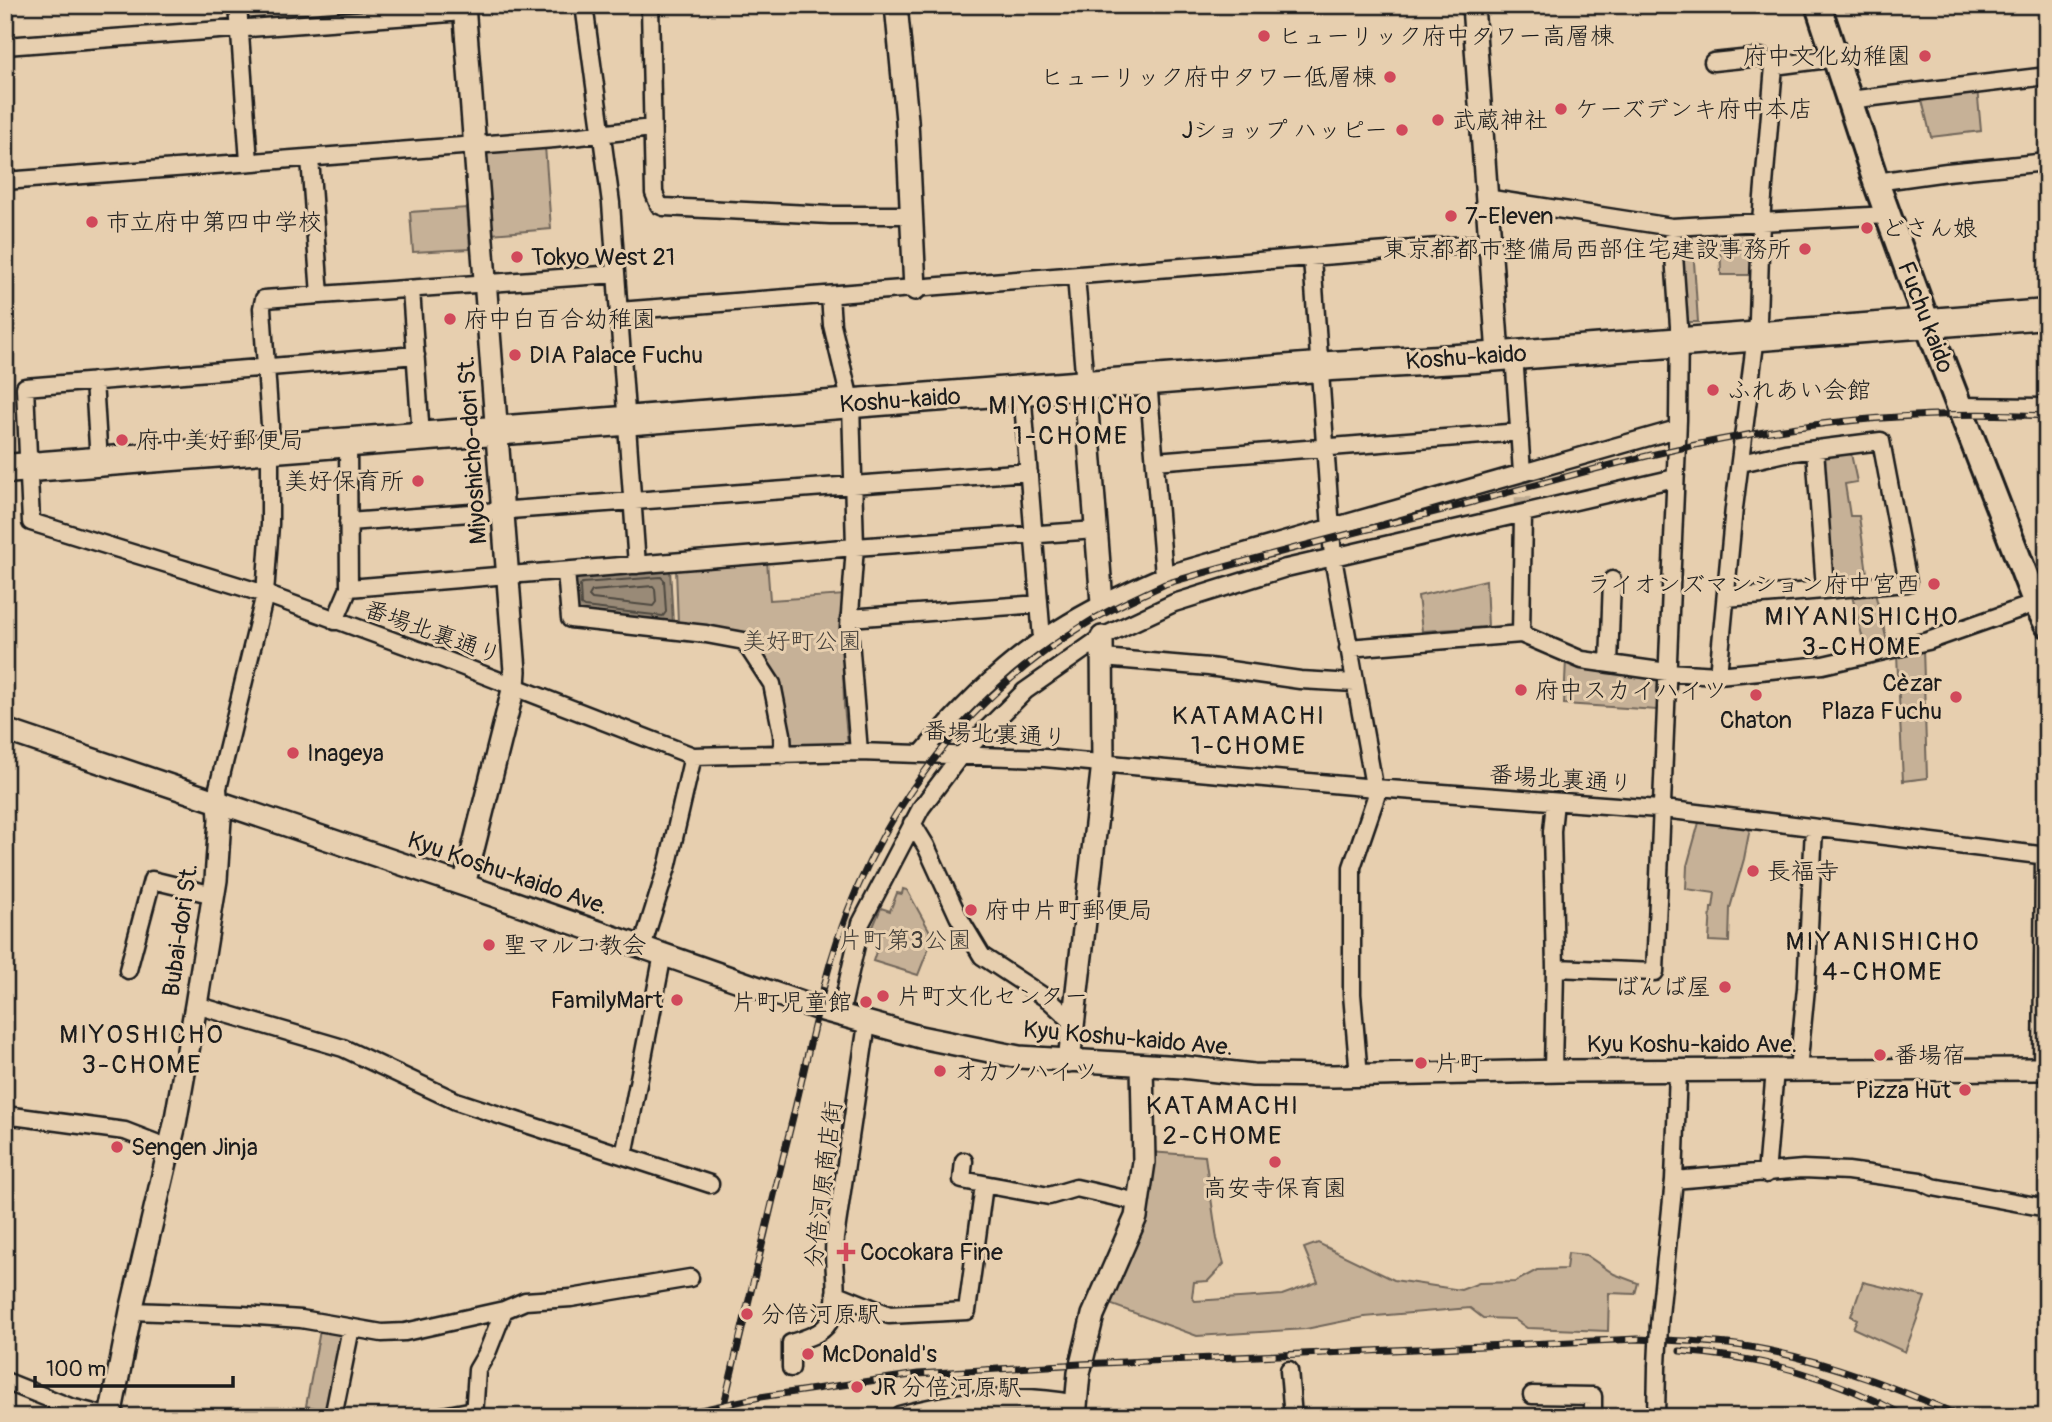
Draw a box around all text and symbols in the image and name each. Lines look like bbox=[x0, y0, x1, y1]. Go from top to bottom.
place label: ヒューリック府中タワー高層棟 bbox=[1278, 22, 1614, 51]
marker: ヒューリック府中タワー高層棟 bbox=[1256, 28, 1272, 44]
place label: 府中文化幼稚園 bbox=[1743, 42, 1911, 71]
marker: 府中文化幼稚園 bbox=[1917, 48, 1933, 64]
place label: ヒューリック府中タワー低層棟 bbox=[1040, 63, 1376, 92]
marker: ヒューリック府中タワー低層棟 bbox=[1382, 69, 1398, 85]
place label: ケーズデンキ府中本店 bbox=[1575, 95, 1813, 124]
marker: ケーズデンキ府中本店 bbox=[1553, 101, 1569, 117]
place label: 武蔵神社 bbox=[1452, 106, 1548, 135]
marker: 武蔵神社 bbox=[1430, 112, 1446, 128]
place label: Jショップ ハッピー bbox=[1181, 116, 1388, 145]
marker: Jショップ ハッピー bbox=[1394, 122, 1410, 138]
place label: 7-Eleven bbox=[1465, 202, 1554, 231]
place label: 市立府中第四中学校 bbox=[106, 208, 322, 237]
marker: 7-Eleven bbox=[1443, 208, 1459, 224]
marker: 市立府中第四中学校 bbox=[84, 214, 100, 230]
place label: どさん娘 bbox=[1881, 214, 1977, 243]
marker: どさん娘 bbox=[1859, 220, 1875, 236]
place label: 東京都都市整備局西部住宅建設事務所 bbox=[1383, 235, 1791, 264]
marker: 東京都都市整備局西部住宅建設事務所 bbox=[1797, 241, 1813, 257]
place label: Tokyo West 21 bbox=[531, 243, 675, 272]
marker: Tokyo West 21 bbox=[509, 249, 525, 265]
street label: Fuchu kaido bbox=[1891, 257, 1960, 377]
place label: 府中白百合幼稚園 bbox=[464, 305, 656, 334]
marker: 府中白百合幼稚園 bbox=[442, 311, 458, 327]
street label: Koshu-kaido bbox=[1405, 339, 1528, 376]
place label: DIA Palace Fuchu bbox=[529, 341, 703, 370]
marker: DIA Palace Fuchu bbox=[507, 347, 523, 363]
street label: Miyoshicho-dori St. bbox=[451, 355, 494, 545]
place label: ふれあい会館 bbox=[1727, 376, 1871, 405]
street label: Koshu-kaido bbox=[839, 382, 962, 419]
marker: ふれあい会館 bbox=[1705, 382, 1721, 398]
district label: MIYOSHICHO 1-CHOME bbox=[988, 390, 1154, 452]
place label: 府中美好郵便局 bbox=[136, 426, 304, 455]
marker: 府中美好郵便局 bbox=[114, 432, 130, 448]
place label: 美好保育所 bbox=[284, 467, 404, 496]
marker: 美好保育所 bbox=[410, 473, 426, 489]
place label: ライオンズマンション府中宮西 bbox=[1587, 570, 1920, 599]
marker: ライオンズマンション府中宮西 bbox=[1926, 576, 1942, 592]
street label: 番場北裏通り bbox=[360, 594, 505, 671]
district label: MIYANISHICHO 3-CHOME bbox=[1765, 601, 1959, 663]
park label: 美好町公園 bbox=[742, 627, 862, 656]
place label: Cèzar Plaza Fuchu bbox=[1821, 669, 1942, 726]
place label: 府中スカイハイツ bbox=[1535, 676, 1727, 705]
marker: 府中スカイハイツ bbox=[1513, 682, 1529, 698]
marker: Chaton bbox=[1748, 687, 1764, 703]
marker: Cèzar Plaza Fuchu bbox=[1948, 689, 1964, 705]
district label: KATAMACHI 1-CHOME bbox=[1172, 700, 1326, 762]
place label: Chaton bbox=[1720, 706, 1792, 735]
street label: 番場北裏通り bbox=[922, 716, 1068, 753]
place label: Inageya bbox=[307, 739, 384, 768]
marker: Inageya bbox=[285, 745, 301, 761]
street label: 番場北裏通り bbox=[1488, 760, 1634, 799]
street label: Kyu Koshu-kaido Ave. bbox=[404, 825, 612, 921]
place label: 長福寺 bbox=[1767, 857, 1839, 886]
street label: Bubai-dori St. bbox=[157, 862, 204, 999]
marker: 長福寺 bbox=[1745, 863, 1761, 879]
place label: 府中片町郵便局 bbox=[985, 896, 1153, 925]
marker: 府中片町郵便局 bbox=[963, 902, 979, 918]
park label: 片町第3公園 bbox=[838, 926, 972, 955]
district label: MIYANISHICHO 4-CHOME bbox=[1786, 926, 1980, 988]
place label: 聖マルコ教会 bbox=[503, 931, 647, 960]
marker: 聖マルコ教会 bbox=[481, 937, 497, 953]
place label: ばんば屋 bbox=[1615, 973, 1711, 1002]
marker: ばんば屋 bbox=[1717, 979, 1733, 995]
place label: 片町文化センター bbox=[897, 982, 1088, 1011]
place label: FamilyMart bbox=[551, 986, 663, 1015]
place label: 片町児童館 bbox=[732, 988, 852, 1017]
marker: 片町文化センター bbox=[875, 988, 891, 1004]
marker: FamilyMart bbox=[669, 992, 685, 1008]
marker: 片町児童館 bbox=[858, 994, 874, 1010]
street label: Kyu Koshu-kaido Ave. bbox=[1022, 1015, 1234, 1062]
district label: MIYOSHICHO 3-CHOME bbox=[59, 1019, 225, 1081]
street label: Kyu Koshu-kaido Ave. bbox=[1587, 1030, 1797, 1059]
place label: 番場宿 bbox=[1894, 1041, 1966, 1070]
marker: 番場宿 bbox=[1872, 1047, 1888, 1063]
place label: 片町 bbox=[1435, 1049, 1483, 1078]
marker: 片町 bbox=[1413, 1055, 1429, 1071]
place label: オカノハイツ bbox=[954, 1057, 1098, 1086]
marker: オカノハイツ bbox=[932, 1063, 948, 1079]
place label: Pizza Hut bbox=[1855, 1076, 1951, 1105]
marker: Pizza Hut bbox=[1957, 1082, 1973, 1098]
district label: KATAMACHI 2-CHOME bbox=[1146, 1090, 1300, 1152]
street label: 分倍河原商店街 bbox=[799, 1099, 848, 1269]
place label: Sengen Jinja bbox=[131, 1133, 258, 1162]
marker: Sengen Jinja bbox=[109, 1139, 125, 1155]
marker: 高安寺保育園 bbox=[1267, 1154, 1283, 1170]
place label: 高安寺保育園 bbox=[1203, 1174, 1347, 1203]
place label: Cocokara Fine bbox=[860, 1238, 1003, 1267]
marker: Cocokara Fine bbox=[838, 1244, 854, 1260]
place label: 分倍河原駅 bbox=[761, 1300, 881, 1329]
marker: 分倍河原駅 bbox=[739, 1306, 755, 1322]
place label: McDonald's bbox=[822, 1340, 937, 1369]
scale bar bbox=[35, 1345, 233, 1389]
marker: McDonald's bbox=[800, 1346, 816, 1362]
text: 100 m bbox=[46, 1356, 106, 1383]
place label: JR 分倍河原駅 bbox=[871, 1373, 1022, 1402]
marker: JR 分倍河原駅 bbox=[849, 1379, 865, 1395]

